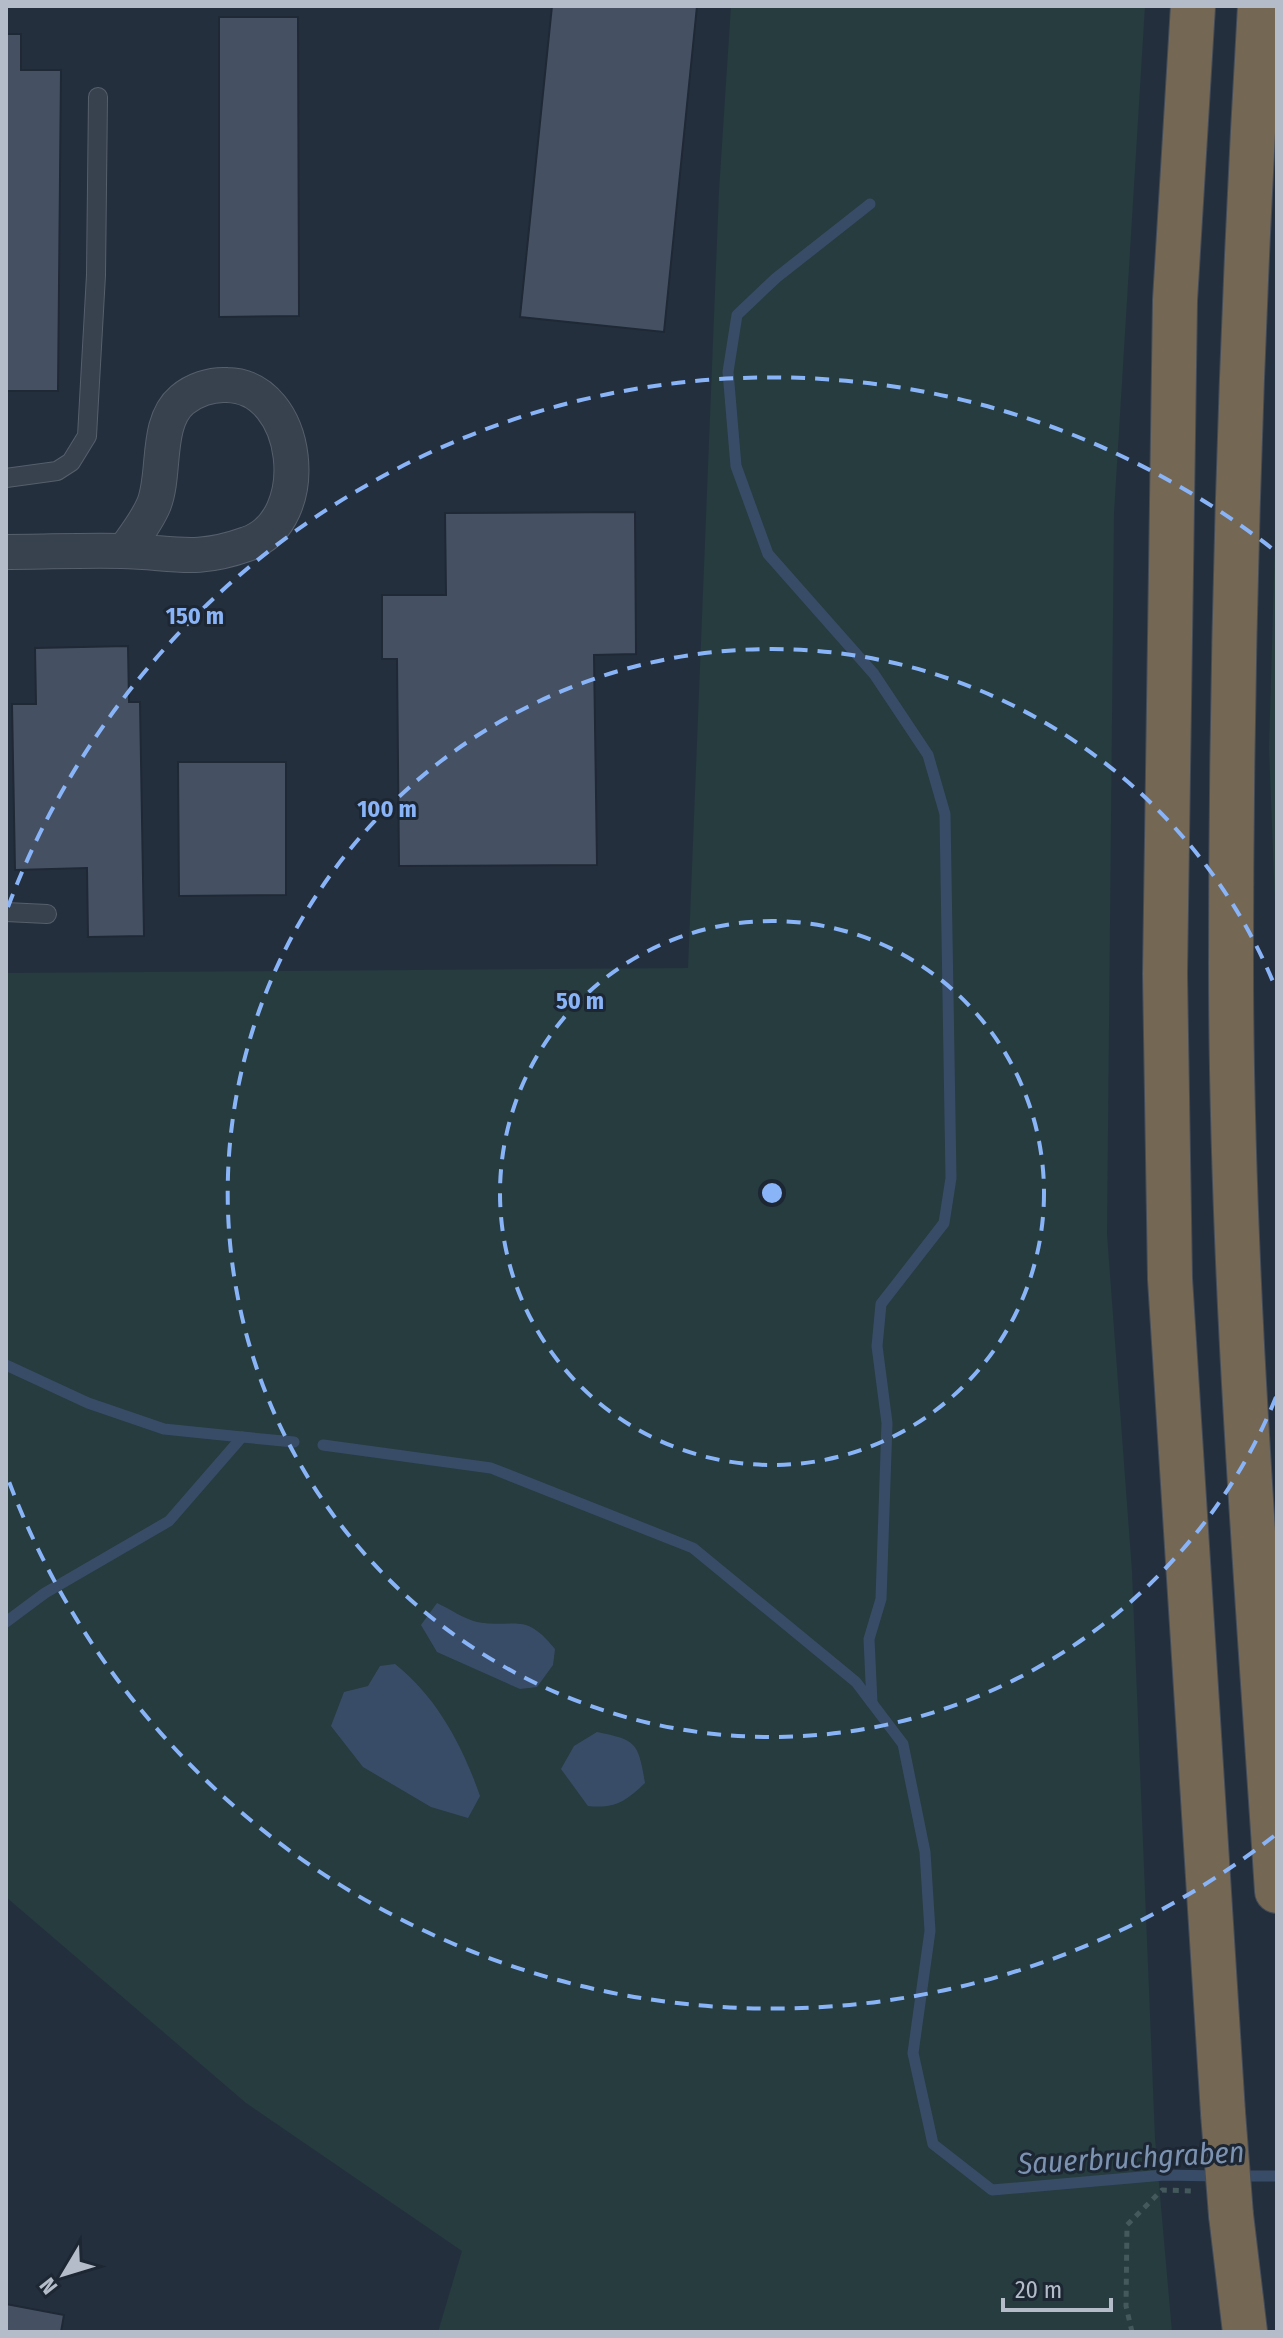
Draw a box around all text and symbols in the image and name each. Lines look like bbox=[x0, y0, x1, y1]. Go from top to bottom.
text: 150 m bbox=[166, 602, 224, 630]
text: 100 m bbox=[357, 795, 417, 823]
text: 50 m bbox=[556, 987, 604, 1015]
centre of rings bbox=[758, 1179, 786, 1207]
water label: Sauerbruchgraben bbox=[1016, 2134, 1245, 2182]
north arrow bbox=[24, 2234, 104, 2314]
scale bar bbox=[1003, 2262, 1111, 2312]
text: N bbox=[34, 2272, 63, 2300]
text: 20 m bbox=[1015, 2276, 1062, 2304]

